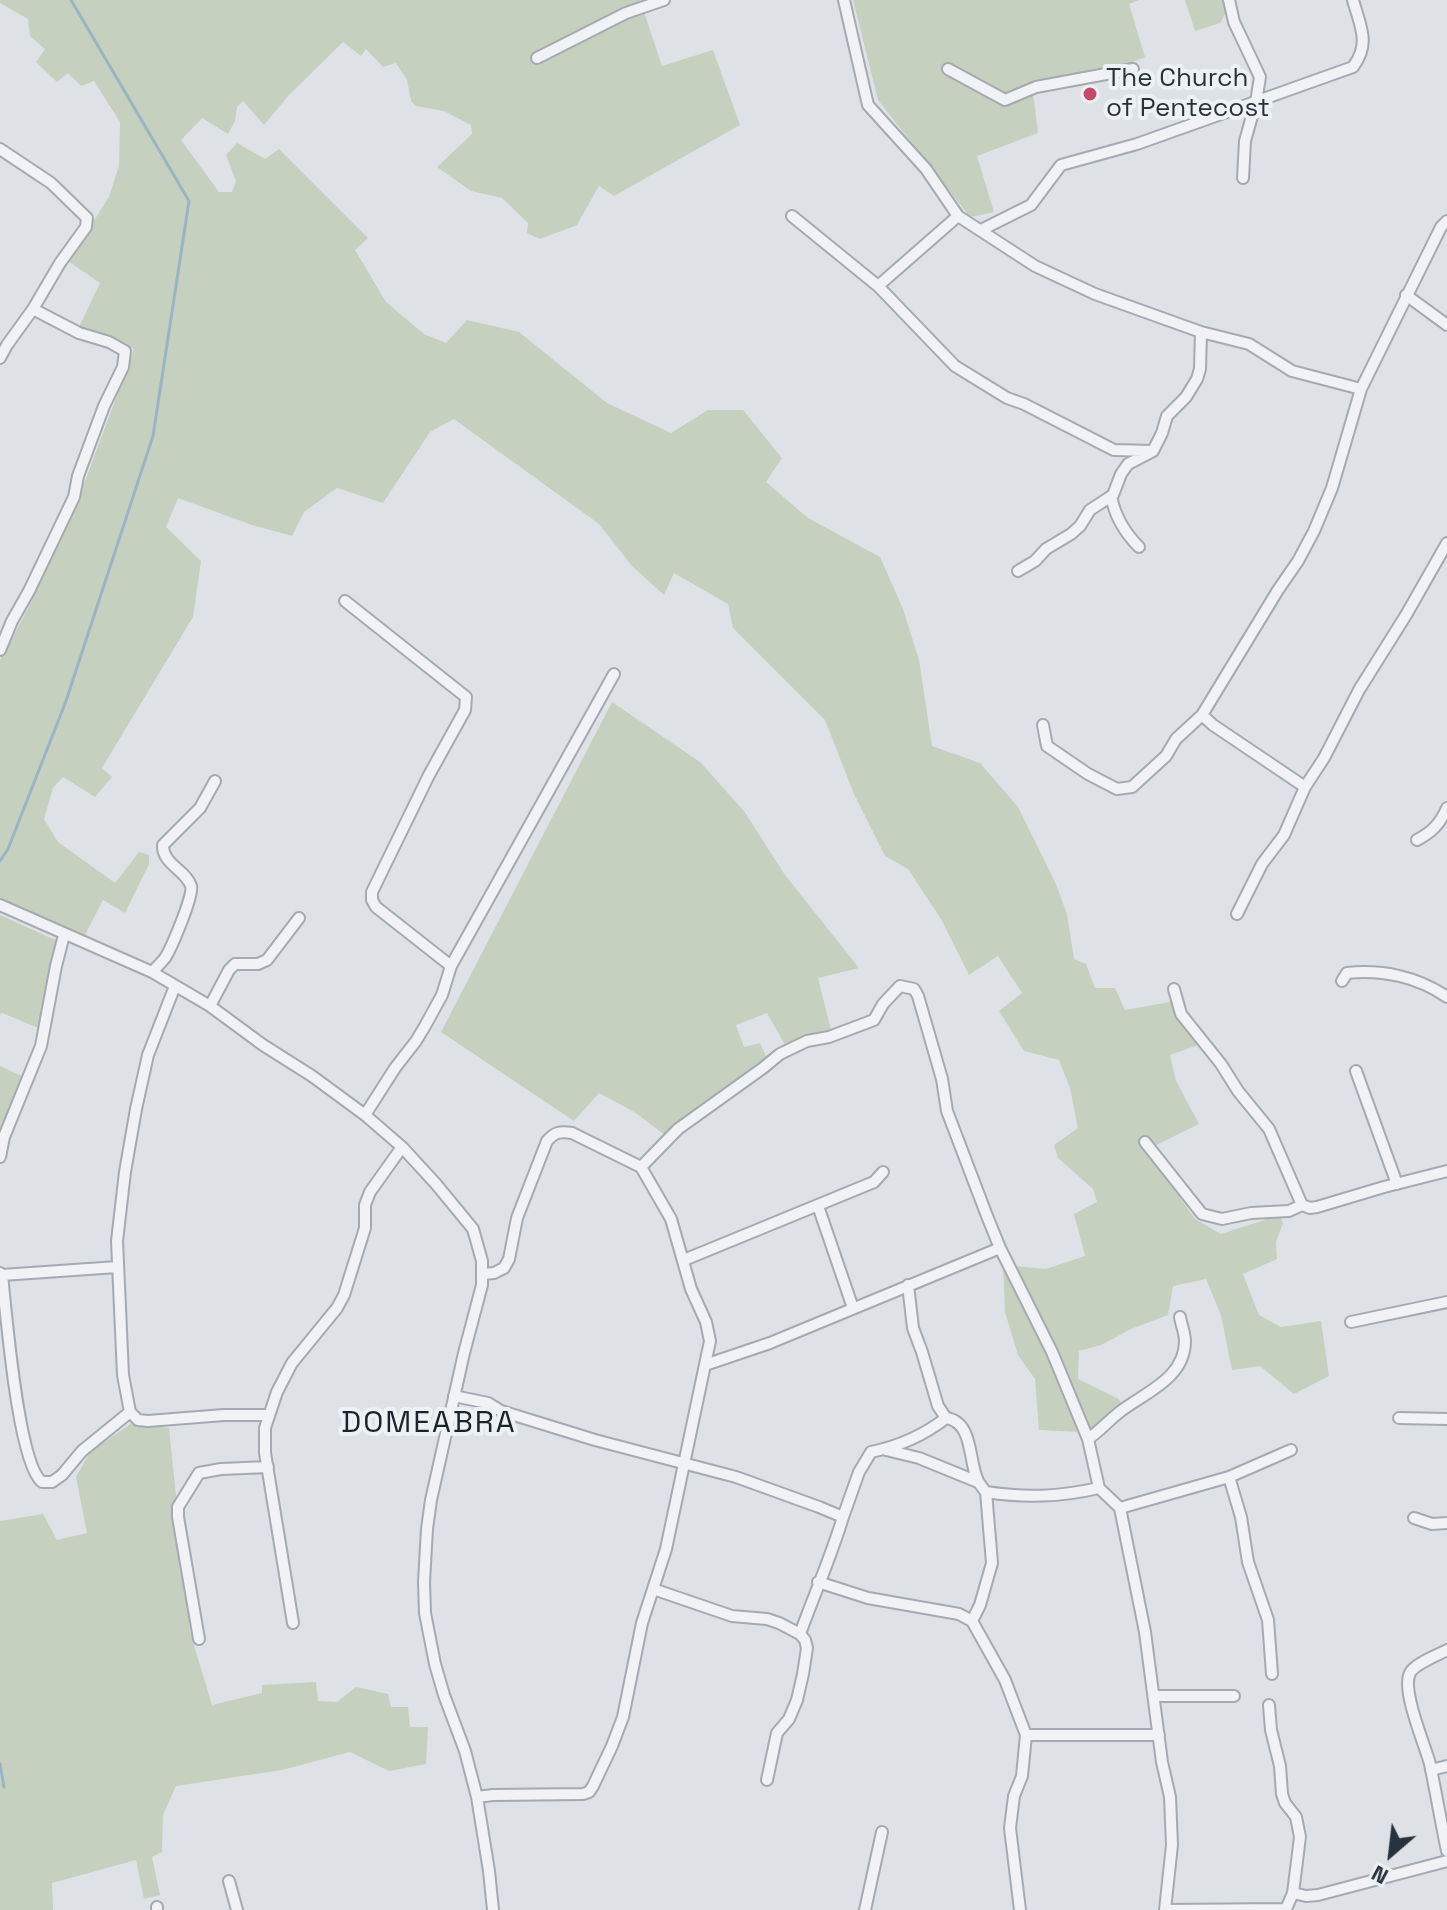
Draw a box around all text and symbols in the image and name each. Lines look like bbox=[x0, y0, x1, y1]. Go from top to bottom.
place label: The Church of Pentecost bbox=[1106, 63, 1270, 124]
marker: The Church of Pentecost bbox=[1081, 85, 1099, 103]
district label: DOMEABRA bbox=[341, 1406, 517, 1442]
north arrow bbox=[1351, 1814, 1431, 1894]
text: N bbox=[1367, 1859, 1393, 1891]

